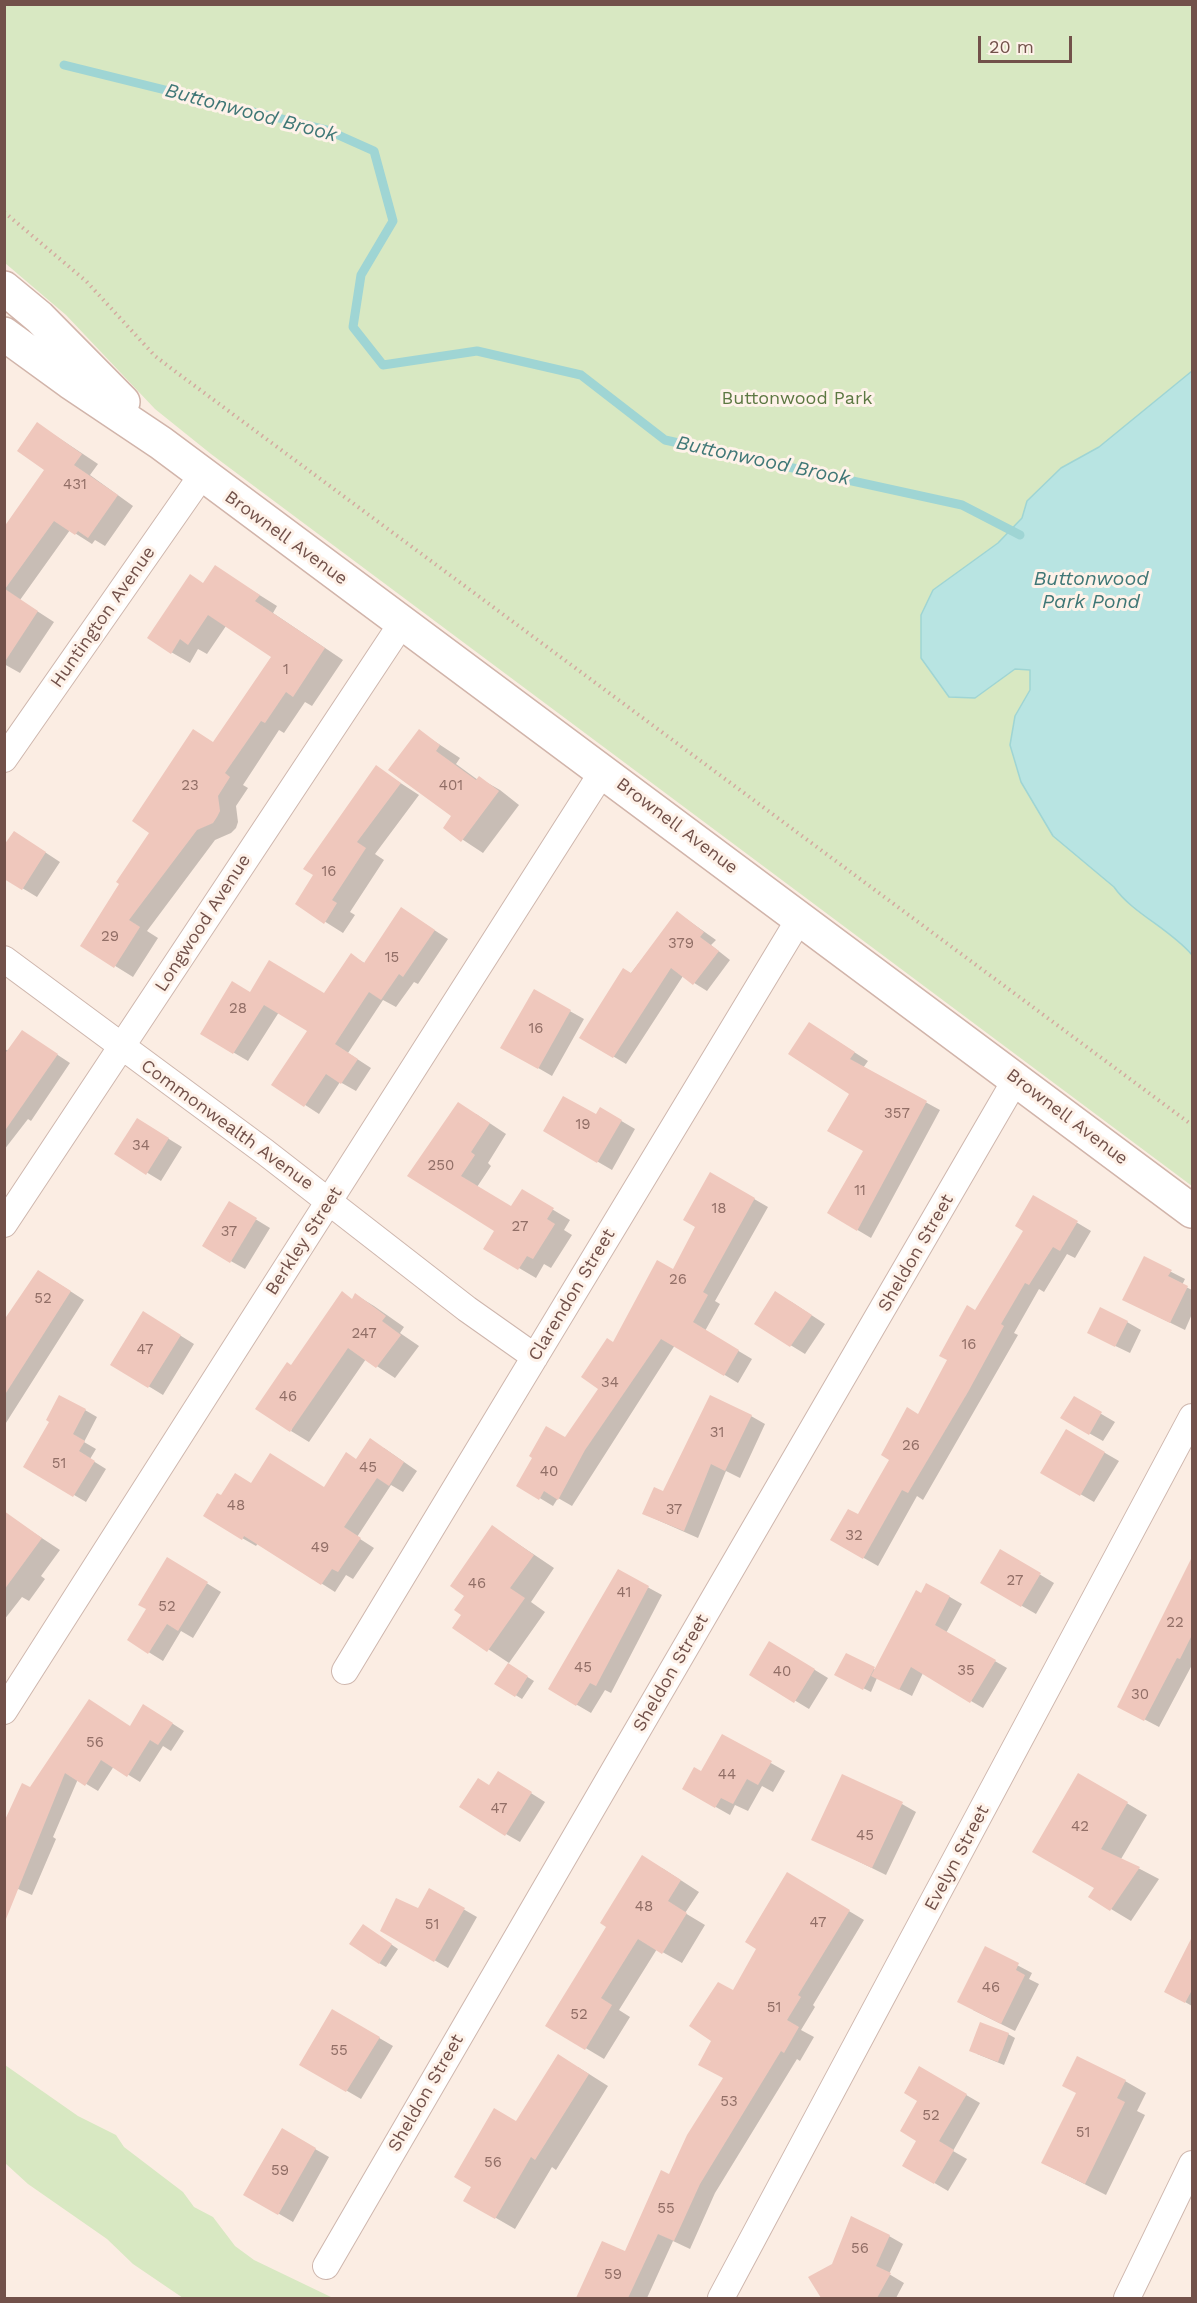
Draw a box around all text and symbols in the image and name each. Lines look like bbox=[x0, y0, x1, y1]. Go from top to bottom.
scale bar bbox=[981, 24, 1076, 62]
text: 20 m bbox=[989, 36, 1034, 57]
water label: Buttonwood Brook bbox=[162, 79, 340, 147]
park label: Buttonwood Park bbox=[721, 388, 873, 410]
water label: Buttonwood Brook bbox=[674, 431, 852, 491]
house number: 431 bbox=[63, 476, 87, 494]
street label: Brownell Avenue bbox=[220, 486, 352, 590]
street label: Huntington Avenue bbox=[46, 542, 160, 692]
water label: Buttonwood Park Pond bbox=[1033, 567, 1149, 614]
house number: 1 bbox=[283, 661, 289, 679]
street label: Brownell Avenue bbox=[612, 773, 742, 879]
house number: 23 bbox=[181, 777, 199, 795]
house number: 401 bbox=[439, 777, 463, 795]
street label: Longwood Avenue bbox=[151, 850, 255, 996]
house number: 16 bbox=[322, 863, 336, 881]
house number: 29 bbox=[101, 928, 119, 946]
house number: 379 bbox=[668, 935, 694, 953]
house number: 15 bbox=[385, 949, 399, 967]
house number: 28 bbox=[229, 1000, 247, 1018]
house number: 16 bbox=[529, 1020, 543, 1038]
street label: Commonwealth Avenue bbox=[136, 1055, 318, 1195]
street label: Brownell Avenue bbox=[1002, 1064, 1132, 1170]
house number: 357 bbox=[884, 1105, 910, 1123]
house number: 19 bbox=[575, 1116, 591, 1134]
house number: 34 bbox=[132, 1137, 150, 1155]
house number: 250 bbox=[428, 1157, 454, 1175]
house number: 11 bbox=[854, 1182, 866, 1200]
street label: Berkley Street bbox=[261, 1183, 347, 1299]
street label: Sheldon Street bbox=[874, 1190, 958, 1316]
house number: 18 bbox=[711, 1200, 727, 1218]
house number: 27 bbox=[512, 1218, 528, 1236]
house number: 37 bbox=[221, 1223, 237, 1241]
street label: Clarendon Street bbox=[524, 1225, 620, 1365]
house number: 26 bbox=[669, 1271, 687, 1289]
house number: 52 bbox=[34, 1290, 52, 1308]
house number: 247 bbox=[351, 1325, 377, 1343]
house number: 16 bbox=[962, 1336, 976, 1354]
house number: 47 bbox=[137, 1341, 153, 1359]
house number: 34 bbox=[601, 1374, 619, 1392]
house number: 46 bbox=[279, 1388, 297, 1406]
house number: 31 bbox=[710, 1424, 724, 1442]
house number: 26 bbox=[902, 1437, 920, 1455]
house number: 51 bbox=[52, 1455, 66, 1473]
house number: 45 bbox=[359, 1459, 377, 1477]
house number: 40 bbox=[540, 1463, 558, 1481]
house number: 48 bbox=[227, 1497, 245, 1515]
house number: 37 bbox=[666, 1501, 682, 1519]
house number: 32 bbox=[845, 1527, 863, 1545]
house number: 49 bbox=[311, 1539, 329, 1557]
house number: 27 bbox=[1007, 1572, 1023, 1590]
house number: 46 bbox=[468, 1575, 486, 1593]
house number: 41 bbox=[617, 1584, 631, 1602]
house number: 52 bbox=[158, 1598, 176, 1616]
street label: Sheldon Street bbox=[629, 1610, 713, 1736]
house number: 22 bbox=[1166, 1614, 1184, 1632]
house number: 45 bbox=[574, 1659, 592, 1677]
house number: 35 bbox=[957, 1662, 975, 1680]
house number: 40 bbox=[773, 1663, 791, 1681]
house number: 30 bbox=[1131, 1686, 1149, 1704]
house number: 56 bbox=[86, 1734, 104, 1752]
house number: 44 bbox=[718, 1766, 736, 1784]
house number: 47 bbox=[491, 1800, 507, 1818]
street label: Evelyn Street bbox=[920, 1802, 994, 1914]
house number: 42 bbox=[1071, 1818, 1089, 1836]
house number: 45 bbox=[856, 1827, 874, 1845]
house number: 48 bbox=[635, 1898, 653, 1916]
house number: 47 bbox=[810, 1914, 826, 1932]
house number: 51 bbox=[425, 1916, 439, 1934]
house number: 46 bbox=[982, 1979, 1000, 1997]
house number: 51 bbox=[767, 1999, 781, 2017]
house number: 52 bbox=[570, 2006, 588, 2024]
street label: Sheldon Street bbox=[384, 2030, 468, 2156]
house number: 55 bbox=[330, 2042, 348, 2060]
house number: 53 bbox=[720, 2093, 738, 2111]
house number: 52 bbox=[922, 2107, 940, 2125]
house number: 51 bbox=[1076, 2124, 1090, 2142]
house number: 56 bbox=[484, 2154, 502, 2172]
house number: 59 bbox=[271, 2162, 289, 2180]
house number: 55 bbox=[657, 2200, 675, 2218]
house number: 56 bbox=[851, 2240, 869, 2258]
house number: 59 bbox=[604, 2266, 622, 2284]

